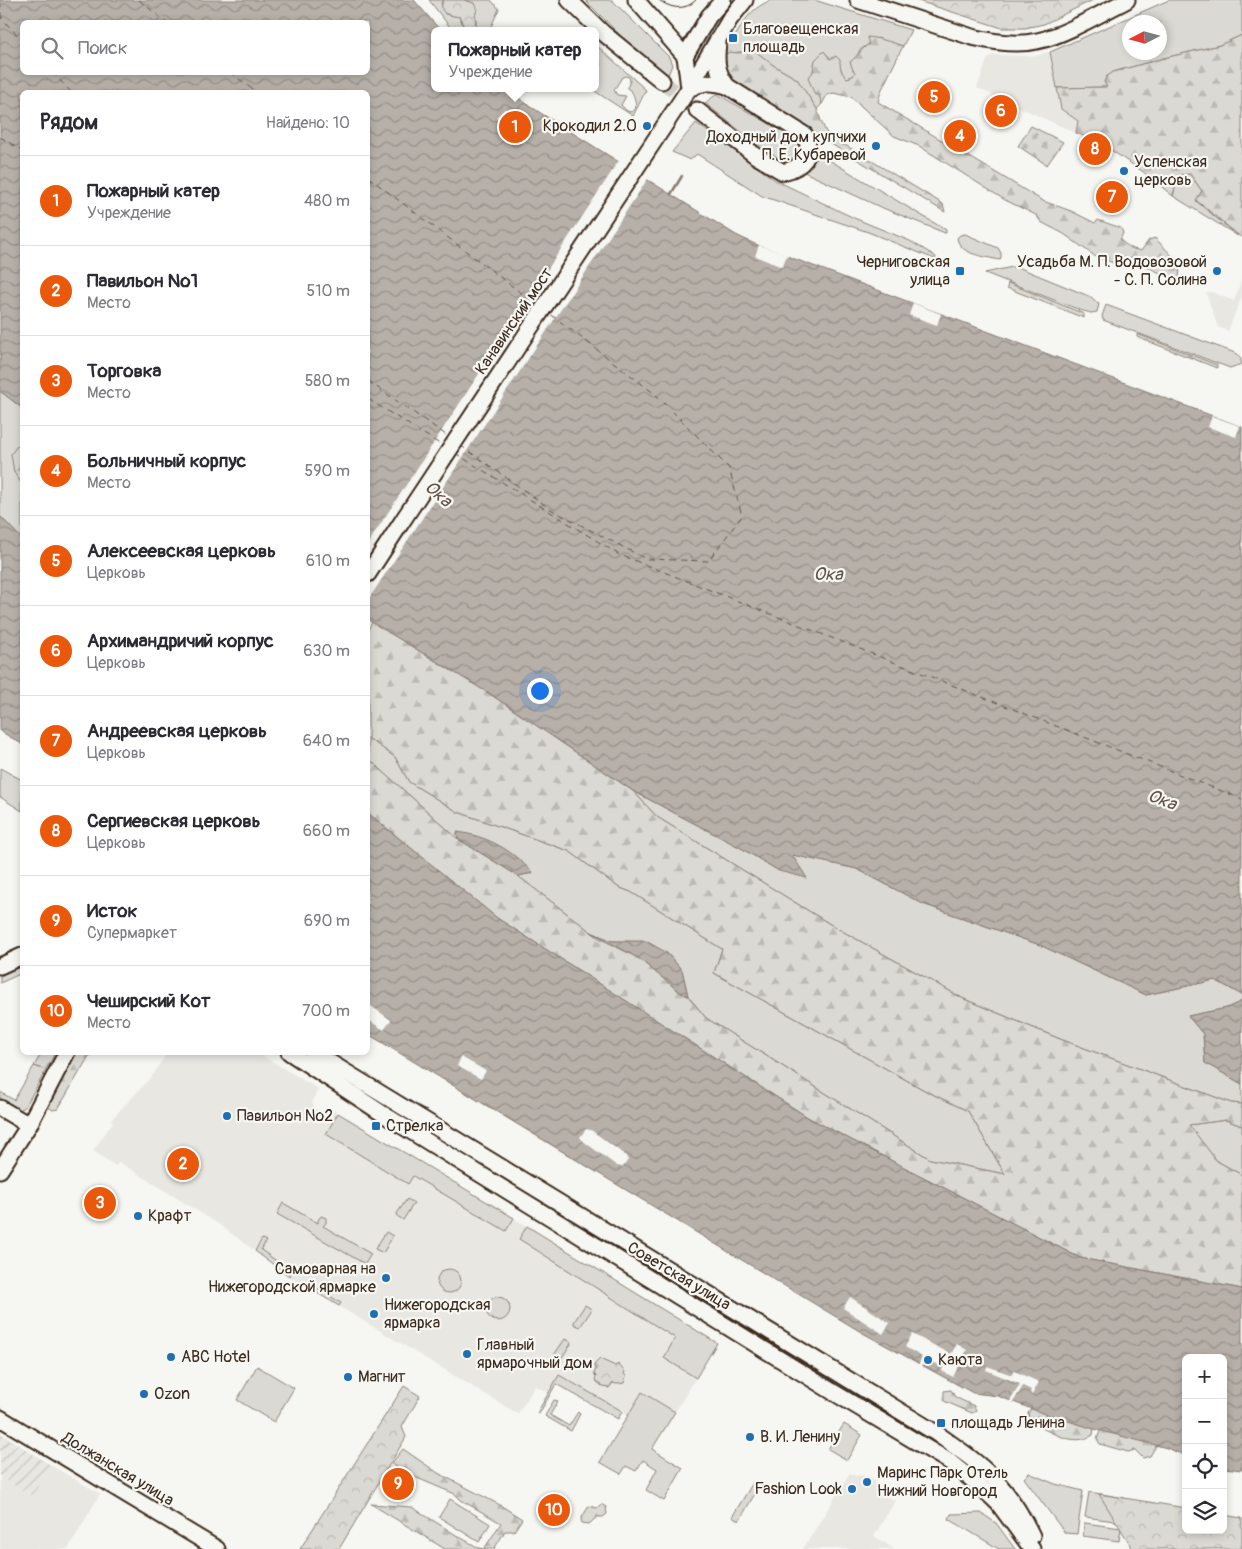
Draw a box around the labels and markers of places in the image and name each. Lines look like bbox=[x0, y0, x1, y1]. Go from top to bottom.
place label: Благовещенская площадь bbox=[743, 19, 858, 57]
marker: Благовещенская площадь bbox=[727, 32, 739, 44]
pin: 5 bbox=[918, 78, 950, 116]
pin: 6 bbox=[985, 92, 1017, 130]
pin: 1 bbox=[499, 108, 531, 146]
place label: Крокодил 2.0 bbox=[543, 116, 637, 136]
pin: 4 bbox=[944, 117, 976, 155]
marker: Крокодил 2.0 bbox=[641, 120, 653, 132]
place label: Доходный дом купчихи П. Е. Кубаревой bbox=[705, 127, 866, 165]
pin: 8 bbox=[1079, 130, 1111, 168]
marker: Доходный дом купчихи П. Е. Кубаревой bbox=[870, 140, 882, 152]
place label: Успенская церковь bbox=[1134, 152, 1207, 190]
marker: Успенская церковь bbox=[1118, 165, 1130, 177]
pin: 7 bbox=[1096, 178, 1128, 216]
place label: Черниговская улица bbox=[857, 252, 950, 290]
place label: Усадьба М. П. Водовозовой - С. П. Солина bbox=[1017, 252, 1207, 290]
marker: Черниговская улица bbox=[954, 265, 966, 277]
marker: Усадьба М. П. Водовозовой - С. П. Солина bbox=[1211, 265, 1223, 277]
place label: Павильон №2 bbox=[237, 1106, 333, 1126]
marker: Павильон №2 bbox=[221, 1110, 233, 1122]
place label: Стрелка bbox=[386, 1116, 443, 1136]
marker: Стрелка bbox=[370, 1120, 382, 1132]
pin: 2 bbox=[167, 1145, 199, 1183]
pin: 3 bbox=[84, 1184, 116, 1222]
place label: Крафт bbox=[148, 1206, 192, 1226]
marker: Крафт bbox=[132, 1210, 144, 1222]
place label: Самоварная на Нижегородской ярмарке bbox=[208, 1259, 376, 1297]
marker: Самоварная на Нижегородской ярмарке bbox=[380, 1272, 392, 1284]
place label: Нижегородская ярмарка bbox=[384, 1295, 491, 1333]
marker: Нижегородская ярмарка bbox=[368, 1308, 380, 1320]
place label: Главный ярмарочный дом bbox=[477, 1335, 592, 1373]
place label: ABC Hotel bbox=[181, 1347, 250, 1367]
marker: Главный ярмарочный дом bbox=[461, 1348, 473, 1360]
place label: Каюта bbox=[938, 1350, 983, 1370]
marker: ABC Hotel bbox=[165, 1351, 177, 1363]
marker: Каюта bbox=[922, 1354, 934, 1366]
place label: Магнит bbox=[358, 1367, 406, 1387]
marker: Магнит bbox=[342, 1371, 354, 1383]
place label: Ozon bbox=[154, 1384, 190, 1404]
marker: Ozon bbox=[138, 1388, 150, 1400]
place label: площадь Ленина bbox=[951, 1413, 1065, 1433]
marker: площадь Ленина bbox=[935, 1417, 947, 1429]
place label: В. И. Ленину bbox=[760, 1427, 840, 1447]
marker: В. И. Ленину bbox=[744, 1431, 756, 1443]
place label: Маринс Парк Отель Нижний Новгород bbox=[877, 1463, 1008, 1501]
pin: 9 bbox=[382, 1465, 414, 1503]
marker: Маринс Парк Отель Нижний Новгород bbox=[861, 1476, 873, 1488]
place label: Fashion Look bbox=[754, 1479, 842, 1499]
marker: Fashion Look bbox=[846, 1483, 858, 1495]
pin: 10 bbox=[538, 1491, 570, 1529]

